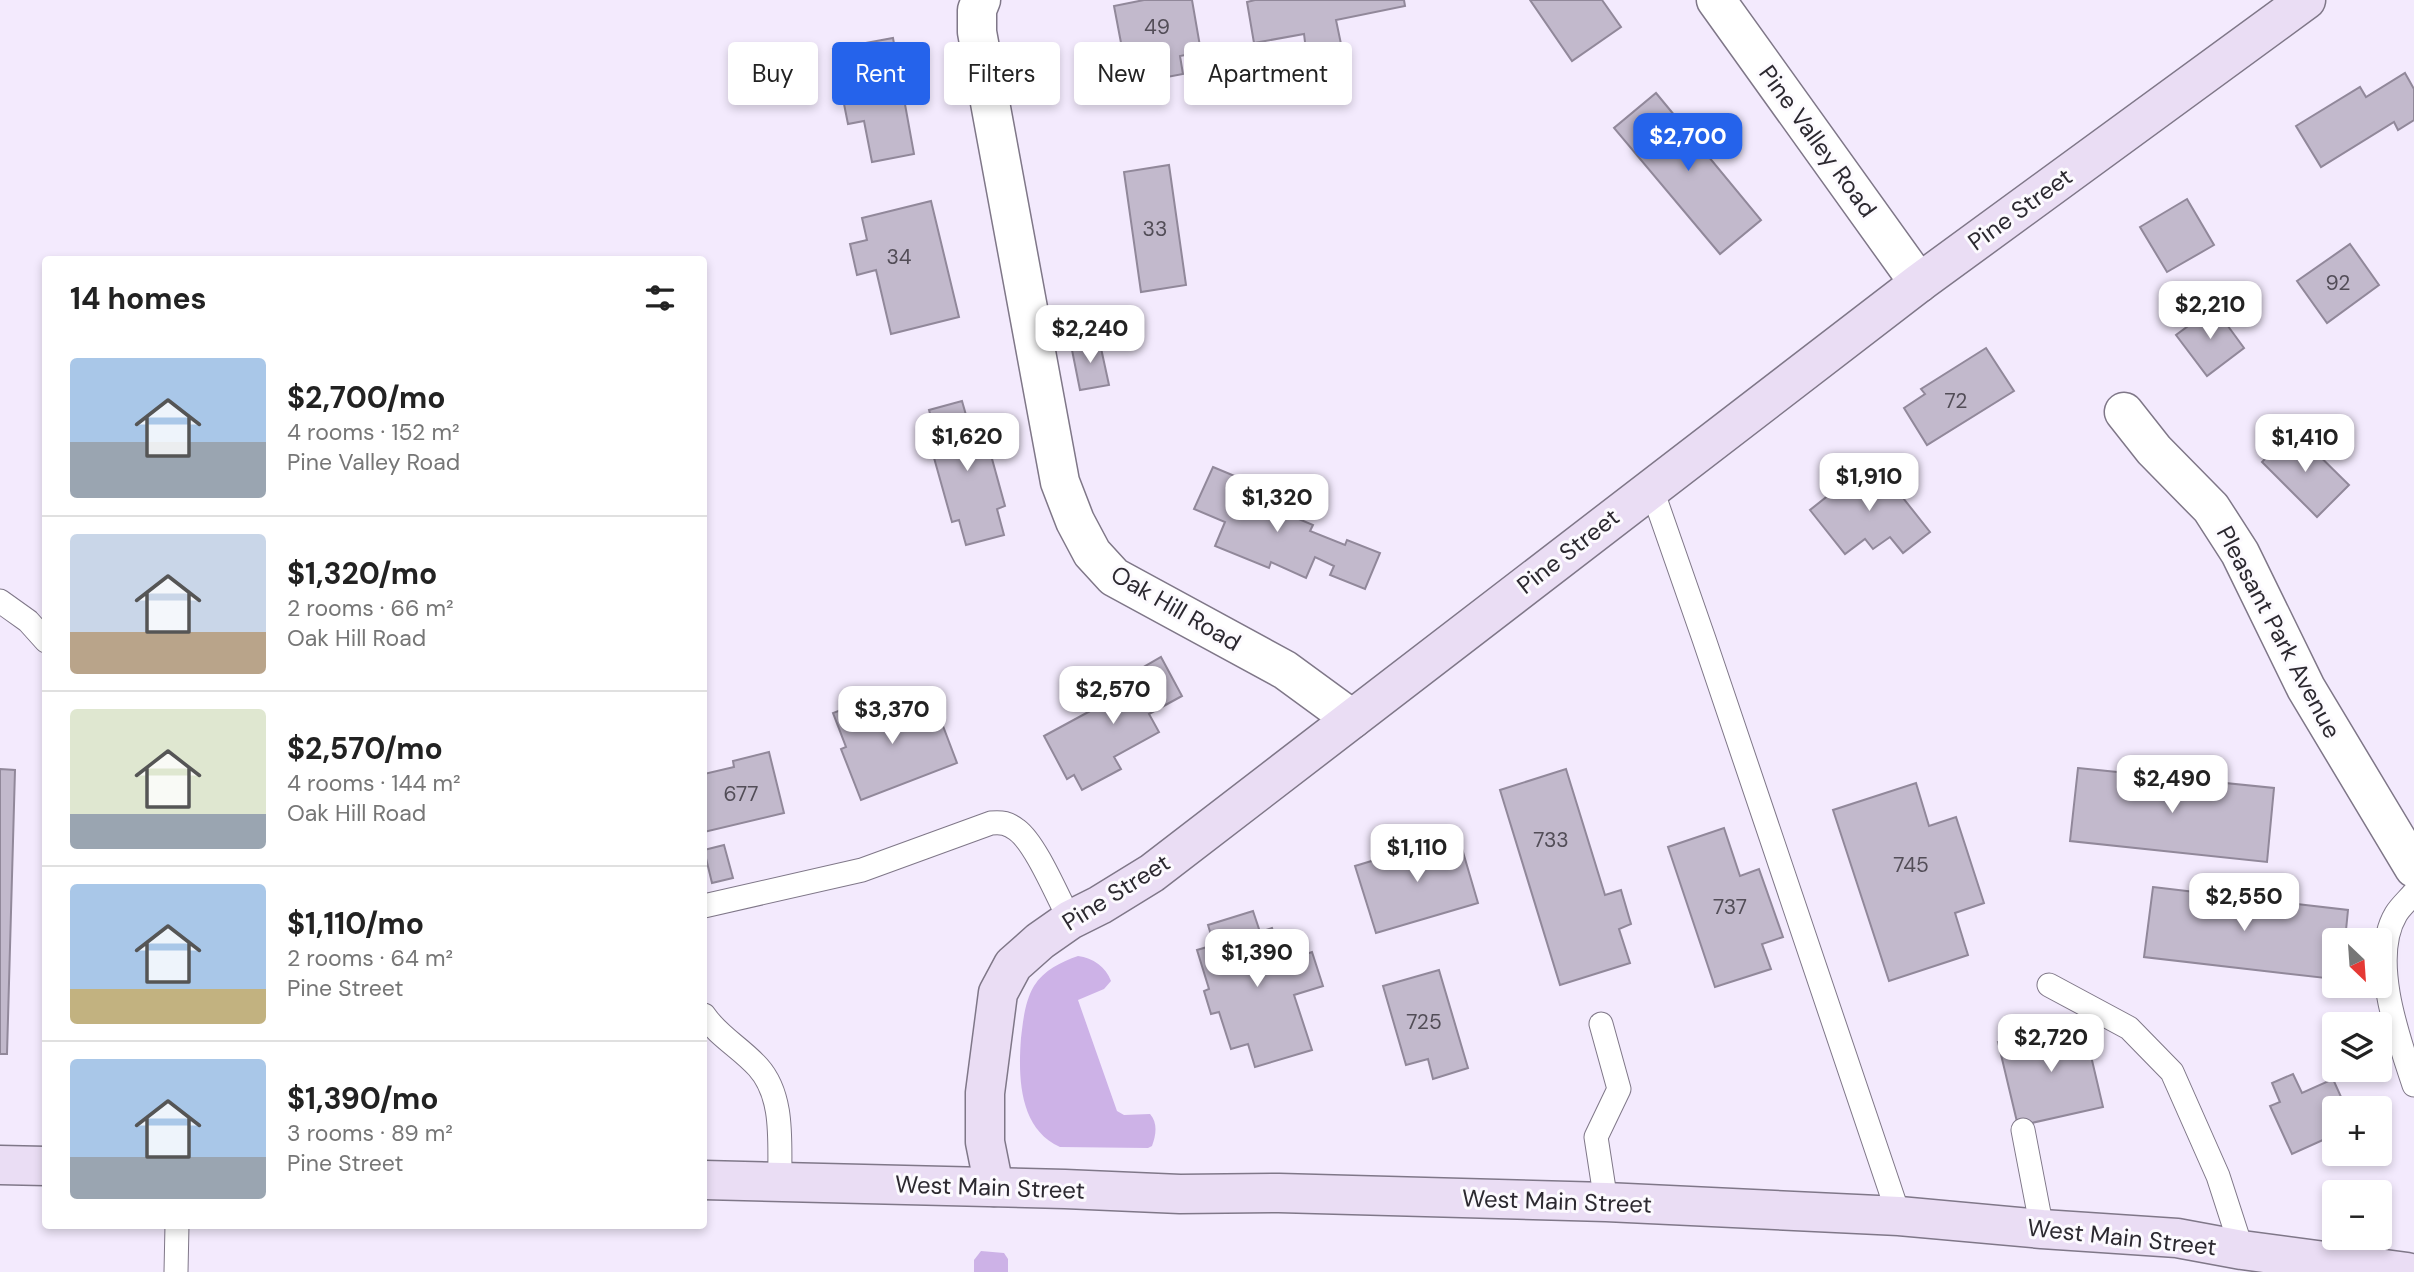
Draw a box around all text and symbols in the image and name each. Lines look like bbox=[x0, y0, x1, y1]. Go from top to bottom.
house number: 49 bbox=[1144, 13, 1170, 41]
chip: Buy bbox=[728, 42, 818, 105]
chip: Rent bbox=[832, 42, 930, 105]
chip: Filters bbox=[944, 42, 1060, 105]
chip: New bbox=[1074, 42, 1170, 105]
chip: Apartment bbox=[1184, 42, 1352, 105]
street label: Pine Valley Road bbox=[1752, 59, 1884, 223]
pin: $2,700 bbox=[1631, 114, 1745, 173]
text: $2,700 bbox=[1649, 121, 1727, 151]
street label: Pine Street bbox=[1962, 161, 2078, 257]
house number: 33 bbox=[1143, 215, 1167, 243]
house number: 34 bbox=[886, 243, 912, 271]
house number: 92 bbox=[2326, 269, 2350, 297]
text: 14 homes bbox=[70, 279, 207, 318]
icon: filters bbox=[641, 279, 679, 317]
pin: $2,210 bbox=[2153, 282, 2267, 341]
text: $2,210 bbox=[2175, 289, 2245, 319]
pin: $2,240 bbox=[1033, 306, 1147, 365]
text: $2,240 bbox=[1051, 313, 1129, 343]
text: $2,700/mo bbox=[287, 378, 446, 417]
icon: home bbox=[126, 386, 210, 470]
house number: 72 bbox=[1945, 387, 1967, 415]
pin: $1,620 bbox=[910, 414, 1024, 473]
pin: $1,410 bbox=[2248, 414, 2362, 474]
text: 4 rooms · 152 m² bbox=[287, 417, 460, 447]
text: $1,620 bbox=[931, 421, 1003, 451]
text: $1,410 bbox=[2271, 422, 2339, 452]
text: Pine Valley Road bbox=[287, 447, 460, 477]
pin: $1,910 bbox=[1812, 454, 1926, 513]
text: $1,910 bbox=[1836, 461, 1902, 491]
pin: $1,320 bbox=[1220, 475, 1334, 534]
text: $1,320 bbox=[1241, 482, 1313, 512]
street label: Pine Street bbox=[1511, 501, 1625, 601]
street label: Pleasant Park Avenue bbox=[2210, 521, 2348, 743]
text: $1,320/mo bbox=[287, 554, 437, 593]
street label: Oak Hill Road bbox=[1105, 558, 1247, 658]
icon: home bbox=[126, 562, 210, 646]
text: 2 rooms · 66 m² bbox=[287, 593, 454, 623]
text: Oak Hill Road bbox=[287, 623, 426, 653]
pin: $2,570 bbox=[1056, 666, 1170, 726]
text: $2,570 bbox=[1075, 674, 1151, 704]
pin: $3,370 bbox=[835, 686, 949, 746]
text: $3,370 bbox=[854, 694, 930, 724]
text: $2,570/mo bbox=[287, 729, 443, 768]
icon: home bbox=[126, 737, 210, 821]
pin: $2,490 bbox=[2115, 756, 2229, 815]
text: $2,490 bbox=[2133, 763, 2211, 793]
text: 4 rooms · 144 m² bbox=[287, 768, 461, 798]
house number: 677 bbox=[723, 780, 759, 808]
text: Oak Hill Road bbox=[287, 798, 426, 828]
pin: $1,110 bbox=[1360, 824, 1474, 884]
house number: 733 bbox=[1533, 826, 1569, 854]
text: $1,110 bbox=[1387, 832, 1447, 862]
street label: Pine Street bbox=[1056, 847, 1176, 937]
house number: 745 bbox=[1893, 851, 1929, 879]
pin: $2,550 bbox=[2187, 874, 2301, 933]
text: $2,550 bbox=[2205, 881, 2283, 911]
house number: 737 bbox=[1713, 893, 1747, 921]
text: $1,110/mo bbox=[287, 904, 424, 943]
icon: home bbox=[126, 912, 210, 996]
north arrow bbox=[2322, 928, 2392, 998]
map controls bbox=[2322, 928, 2392, 1250]
pin: $1,390 bbox=[1200, 930, 1314, 989]
text: $1,390 bbox=[1221, 937, 1293, 967]
text: 2 rooms · 64 m² bbox=[287, 943, 453, 973]
text: Pine Street bbox=[287, 973, 403, 1003]
house number: 725 bbox=[1406, 1008, 1442, 1036]
button: layers bbox=[2322, 1012, 2392, 1082]
pin: $2,720 bbox=[1994, 1014, 2108, 1074]
text: $2,720 bbox=[2014, 1022, 2088, 1052]
text: $1,390/mo bbox=[287, 1079, 439, 1118]
icon: home bbox=[126, 1087, 210, 1171]
button: + bbox=[2322, 1096, 2392, 1166]
text: 3 rooms · 89 m² bbox=[287, 1118, 453, 1148]
text: Pine Street bbox=[287, 1148, 403, 1178]
street label: West Main Street bbox=[894, 1168, 1086, 1206]
button: − bbox=[2322, 1180, 2392, 1250]
street label: West Main Street bbox=[1461, 1182, 1653, 1220]
street label: West Main Street bbox=[2026, 1212, 2218, 1262]

